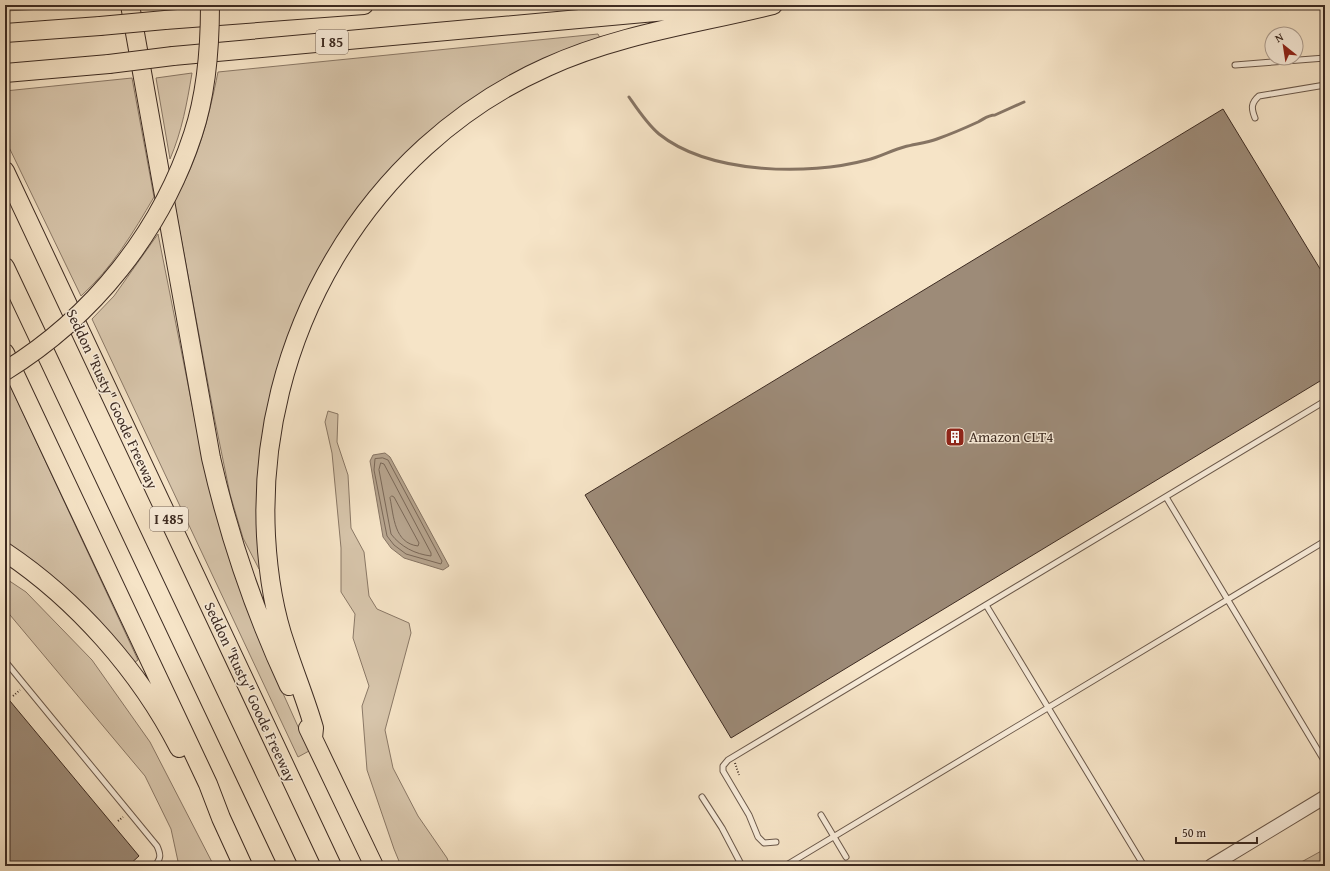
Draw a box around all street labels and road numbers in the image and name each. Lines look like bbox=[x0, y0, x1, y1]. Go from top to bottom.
road number: I 85 bbox=[316, 30, 348, 54]
street label: Seddon "Rusty" Goode Freeway bbox=[61, 305, 164, 493]
road number: I 485 bbox=[150, 507, 188, 531]
street label: Seddon "Rusty" Goode Freeway bbox=[199, 598, 302, 786]

